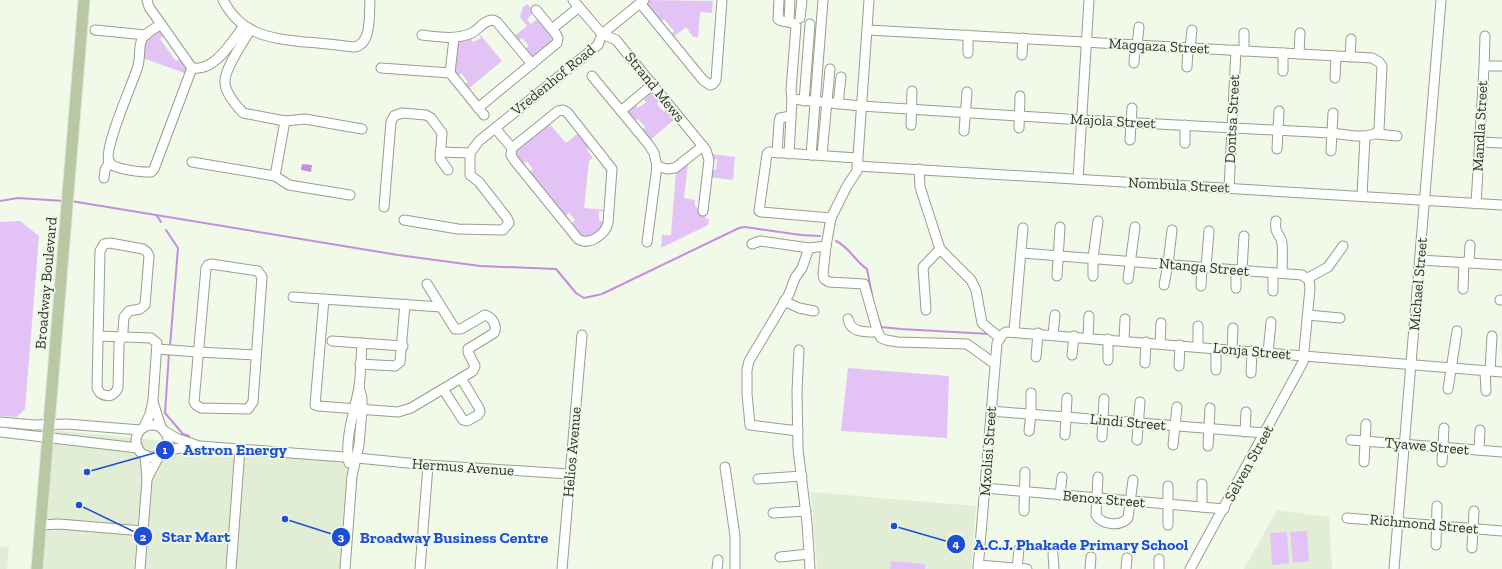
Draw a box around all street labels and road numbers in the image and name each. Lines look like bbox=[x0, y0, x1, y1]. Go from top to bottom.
street label: Magqaza Street bbox=[1108, 34, 1210, 58]
street label: Vredenhof Road bbox=[507, 40, 599, 120]
street label: Strand Mews bbox=[621, 48, 689, 126]
street label: Dontsa Street bbox=[1221, 74, 1243, 164]
street label: Mandla Street bbox=[1469, 80, 1491, 172]
street label: Majola Street bbox=[1070, 110, 1157, 132]
street label: Nombula Street bbox=[1128, 173, 1231, 197]
street label: Broadway Boulevard bbox=[31, 215, 61, 350]
street label: Michael Street bbox=[1405, 236, 1431, 332]
street label: Ntanga Street bbox=[1158, 254, 1250, 280]
street label: Lonja Street bbox=[1212, 339, 1292, 363]
street label: Mxolisi Street bbox=[976, 405, 1000, 497]
street label: Helios Avenue bbox=[559, 406, 585, 498]
street label: Lindi Street bbox=[1089, 410, 1167, 434]
street label: Selven Street bbox=[1221, 421, 1278, 504]
street label: Tyawe Street bbox=[1384, 433, 1471, 459]
street label: Hermus Avenue bbox=[411, 454, 515, 480]
street label: Benox Street bbox=[1062, 486, 1146, 512]
street label: Richmond Street bbox=[1369, 510, 1480, 538]

